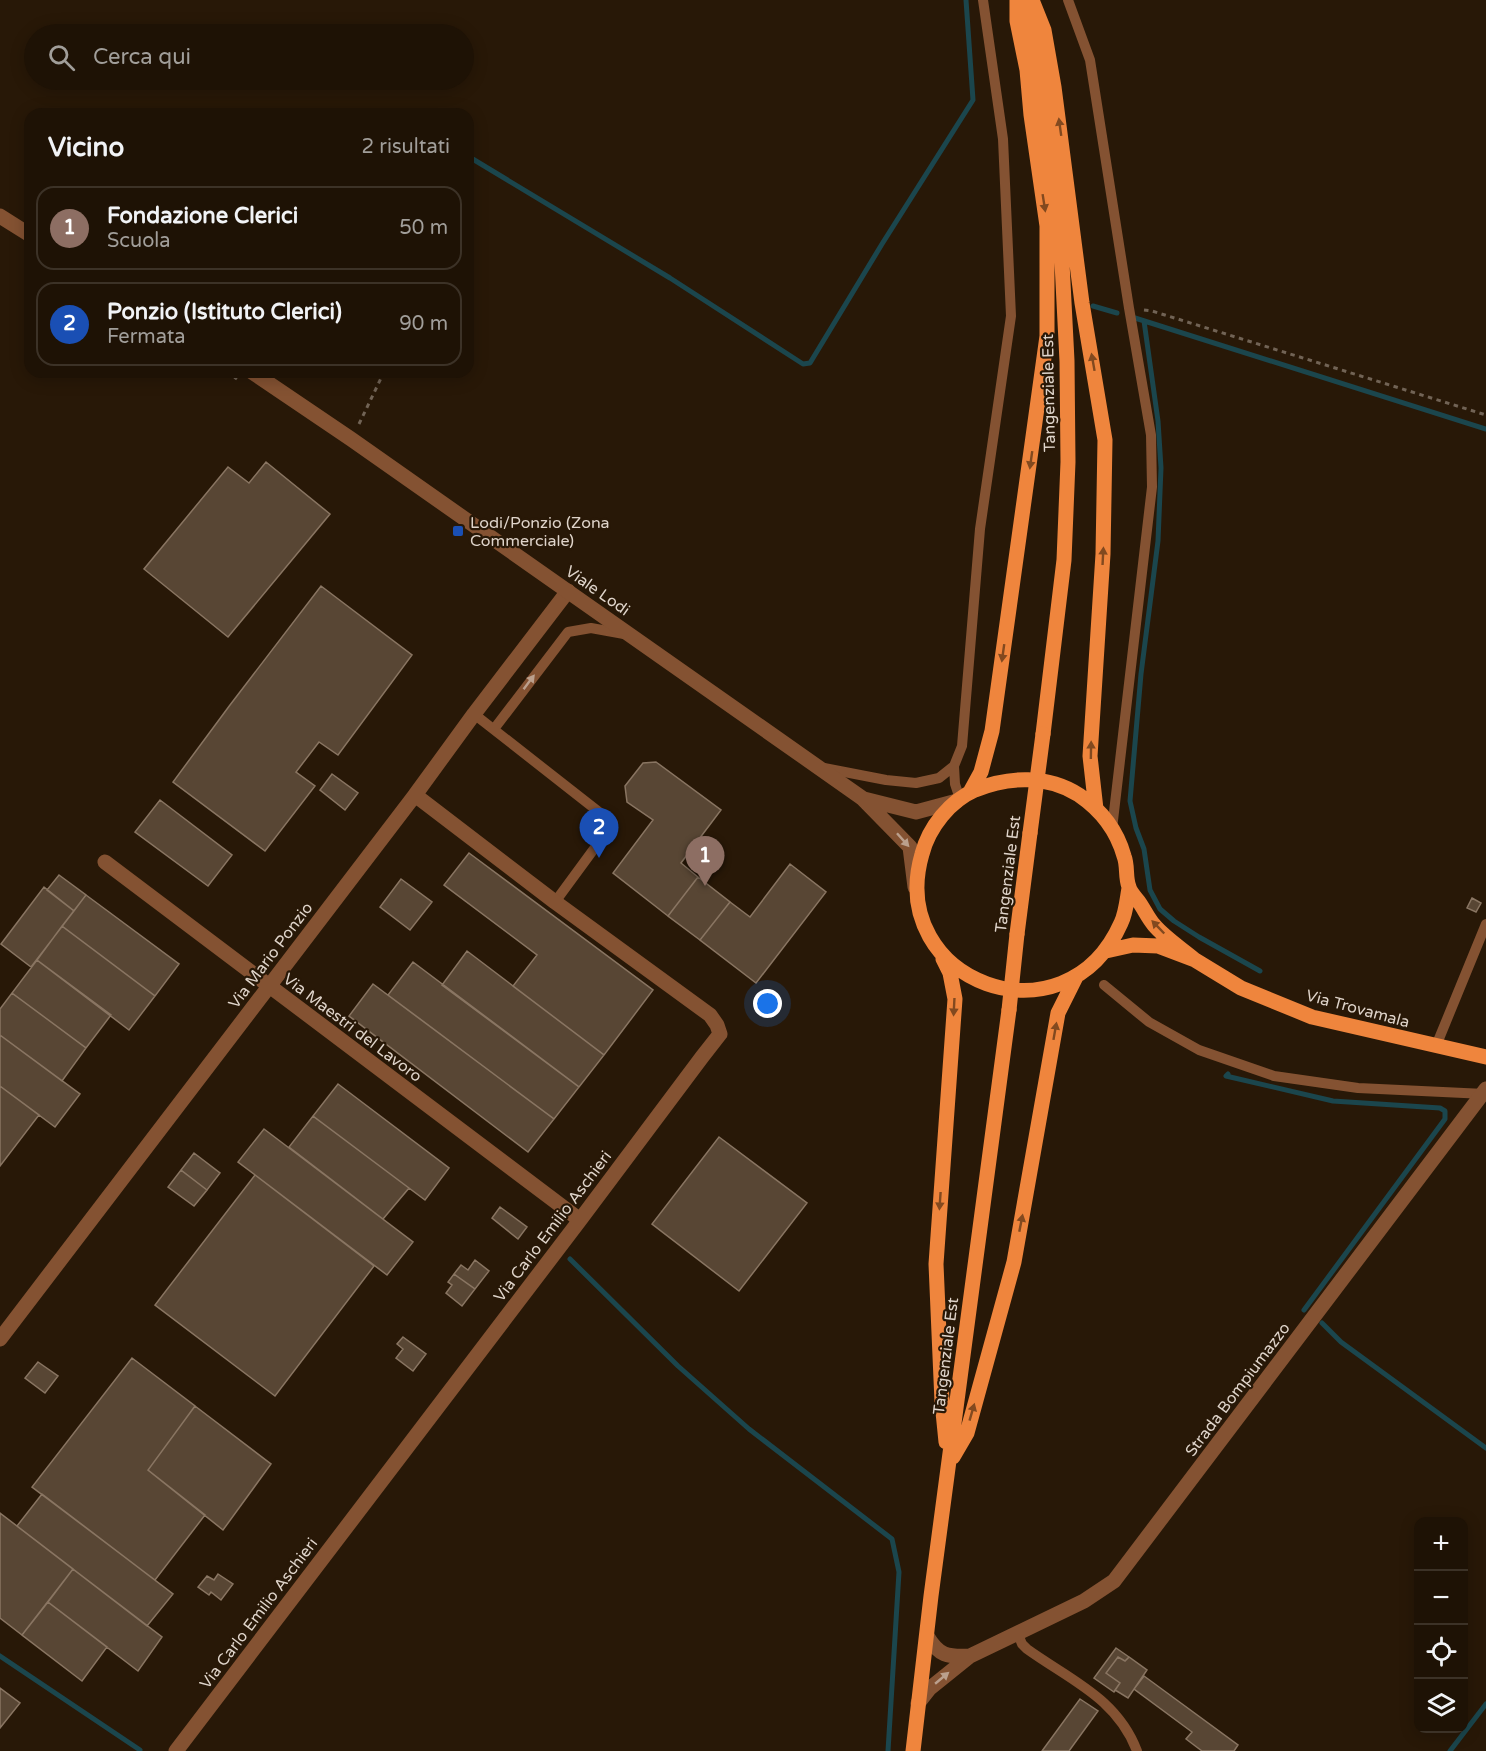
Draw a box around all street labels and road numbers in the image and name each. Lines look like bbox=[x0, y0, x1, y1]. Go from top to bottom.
street label: Tangenziale Est bbox=[1038, 334, 1060, 452]
street label: Viale Lodi bbox=[561, 561, 634, 620]
street label: Tangenziale Est bbox=[991, 814, 1025, 934]
street label: Via Mario Ponzio bbox=[224, 898, 317, 1013]
street label: Via Maestri del Lavoro bbox=[279, 969, 426, 1087]
street label: Via Trovamala bbox=[1304, 986, 1412, 1032]
street label: Via Carlo Emilio Aschieri bbox=[489, 1147, 616, 1306]
street label: Tangenziale Est bbox=[929, 1296, 963, 1416]
street label: Strada Bompiumazzo bbox=[1181, 1319, 1295, 1461]
street label: Via Carlo Emilio Aschieri bbox=[195, 1534, 322, 1693]

